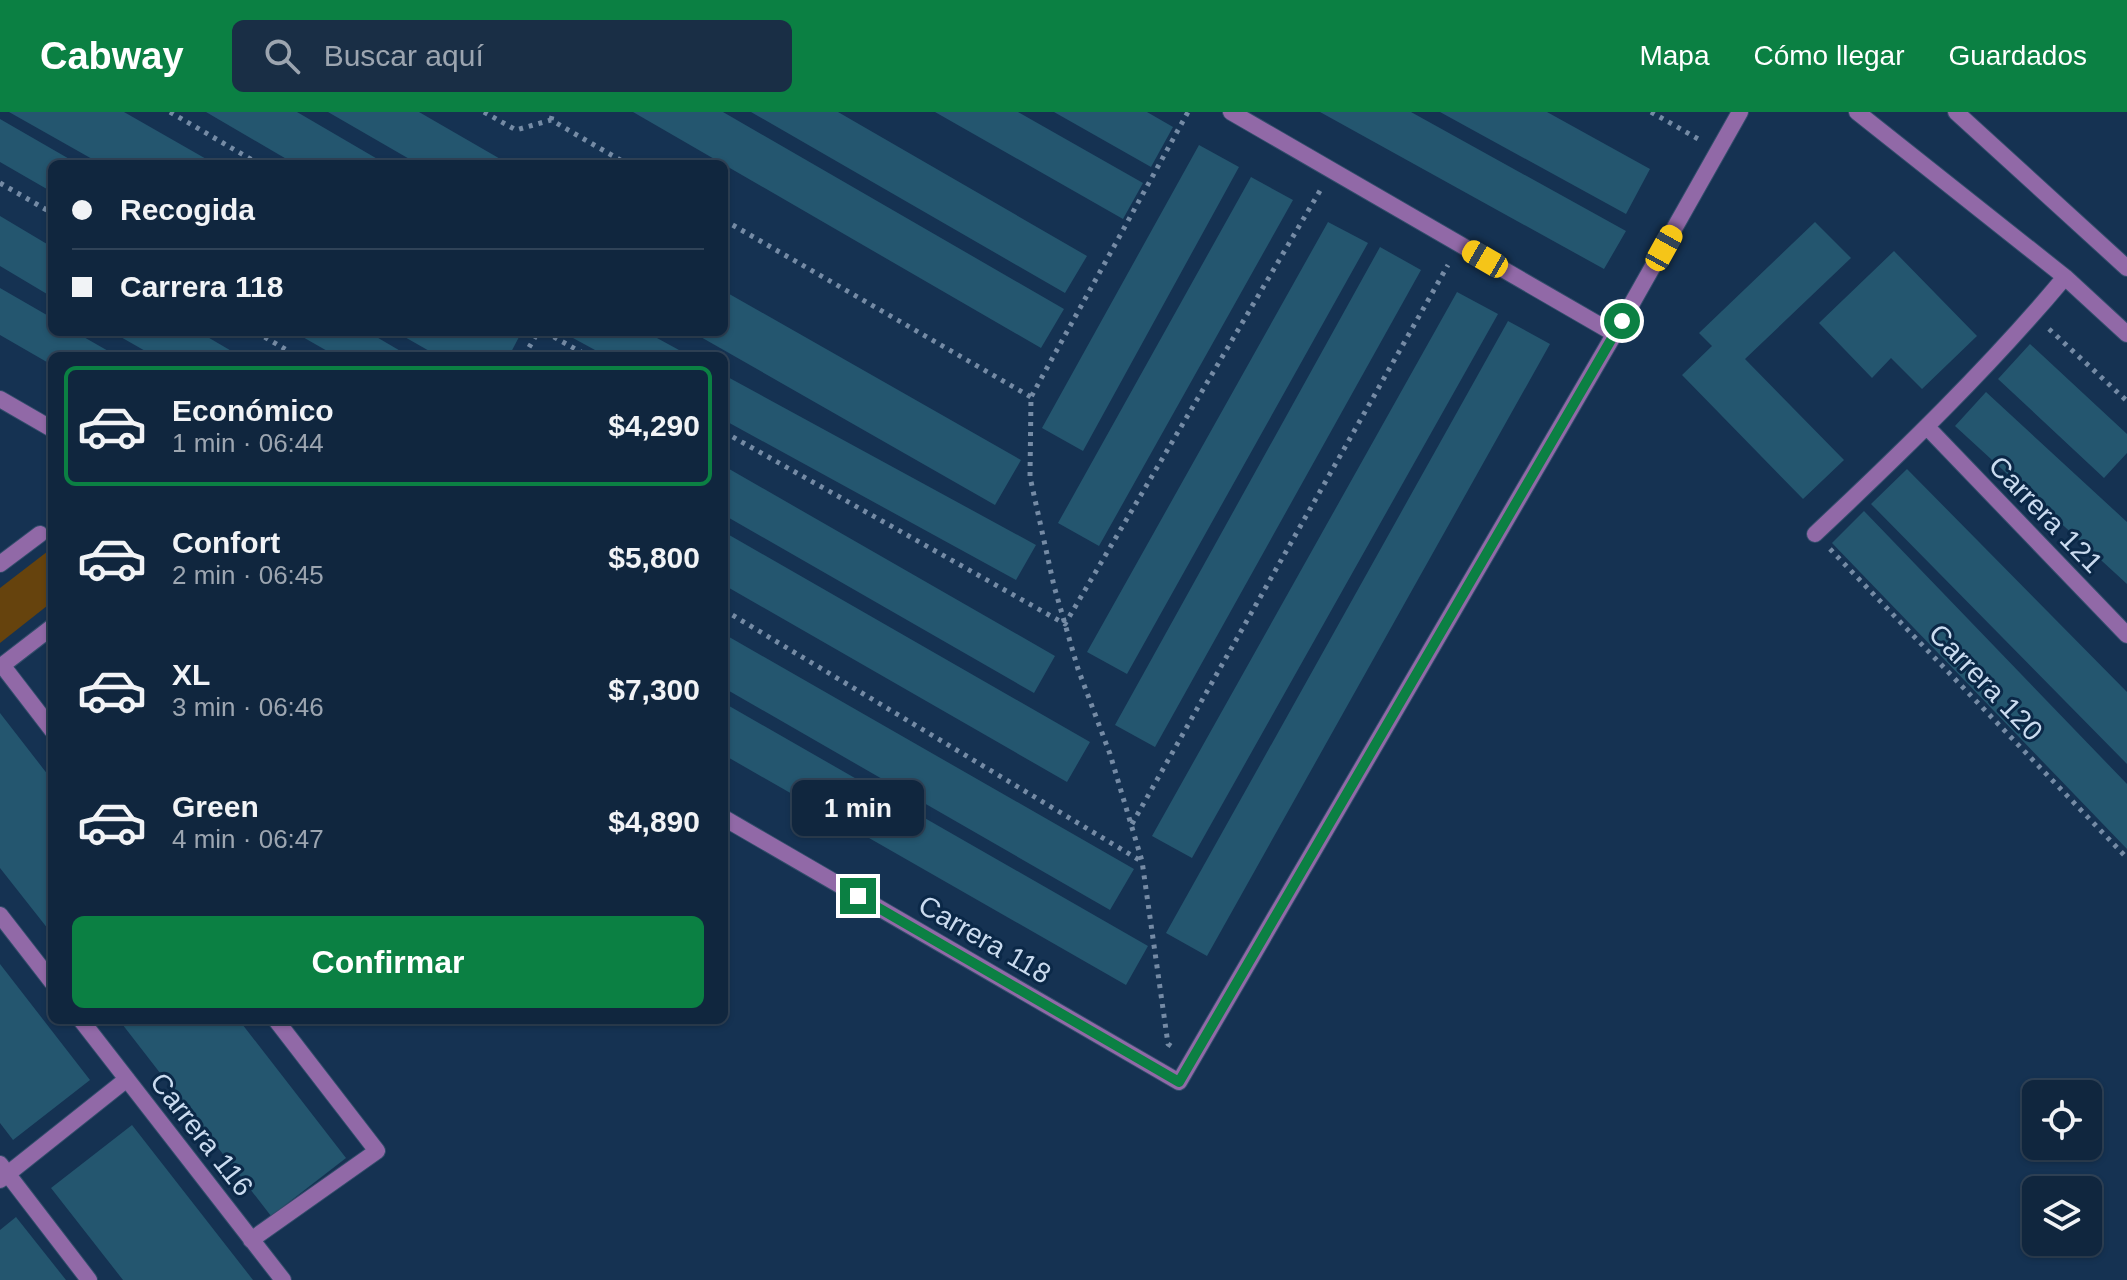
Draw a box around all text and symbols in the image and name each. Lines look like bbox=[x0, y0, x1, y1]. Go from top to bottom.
search box bbox=[232, 20, 792, 92]
icon: search bbox=[260, 34, 304, 78]
text: Cabway bbox=[40, 35, 184, 77]
text: Buscar aquí bbox=[324, 39, 484, 72]
text: Mapa bbox=[1639, 40, 1710, 71]
text: Cómo llegar bbox=[1754, 40, 1904, 71]
text: Guardados bbox=[1948, 40, 2087, 71]
text: Recogida bbox=[120, 193, 255, 226]
car bbox=[1642, 221, 1686, 275]
car bbox=[1458, 237, 1512, 281]
text: Carrera 118 bbox=[120, 270, 283, 303]
route start bbox=[1604, 303, 1640, 339]
icon: car bbox=[76, 390, 148, 462]
text: Económico bbox=[172, 394, 334, 427]
text: $4,290 bbox=[608, 409, 700, 442]
text: 1 min · 06:44 bbox=[172, 428, 324, 458]
street label: Carrera 121 bbox=[1983, 450, 2109, 579]
icon: car bbox=[76, 522, 148, 594]
text: Confort bbox=[172, 526, 280, 559]
text: $5,800 bbox=[608, 541, 700, 574]
text: 2 min · 06:45 bbox=[172, 560, 324, 590]
street label: Carrera 120 bbox=[1923, 618, 2049, 747]
icon: car bbox=[76, 654, 148, 726]
text: XL bbox=[172, 658, 210, 691]
text: $7,300 bbox=[608, 673, 700, 706]
text: 3 min · 06:46 bbox=[172, 692, 324, 722]
callout: 1 min bbox=[792, 780, 924, 836]
icon: car bbox=[76, 786, 148, 858]
text: Green bbox=[172, 790, 259, 823]
text: 1 min bbox=[824, 793, 892, 823]
text: $4,890 bbox=[608, 805, 700, 838]
text: 4 min · 06:47 bbox=[172, 824, 324, 854]
route end bbox=[840, 878, 876, 914]
street label: Carrera 118 bbox=[913, 889, 1056, 990]
button: Confirmar bbox=[72, 916, 704, 1008]
street label: Carrera 116 bbox=[144, 1067, 259, 1202]
map controls bbox=[2022, 1080, 2102, 1256]
button: locate bbox=[2022, 1080, 2102, 1160]
button: layers bbox=[2022, 1176, 2102, 1256]

